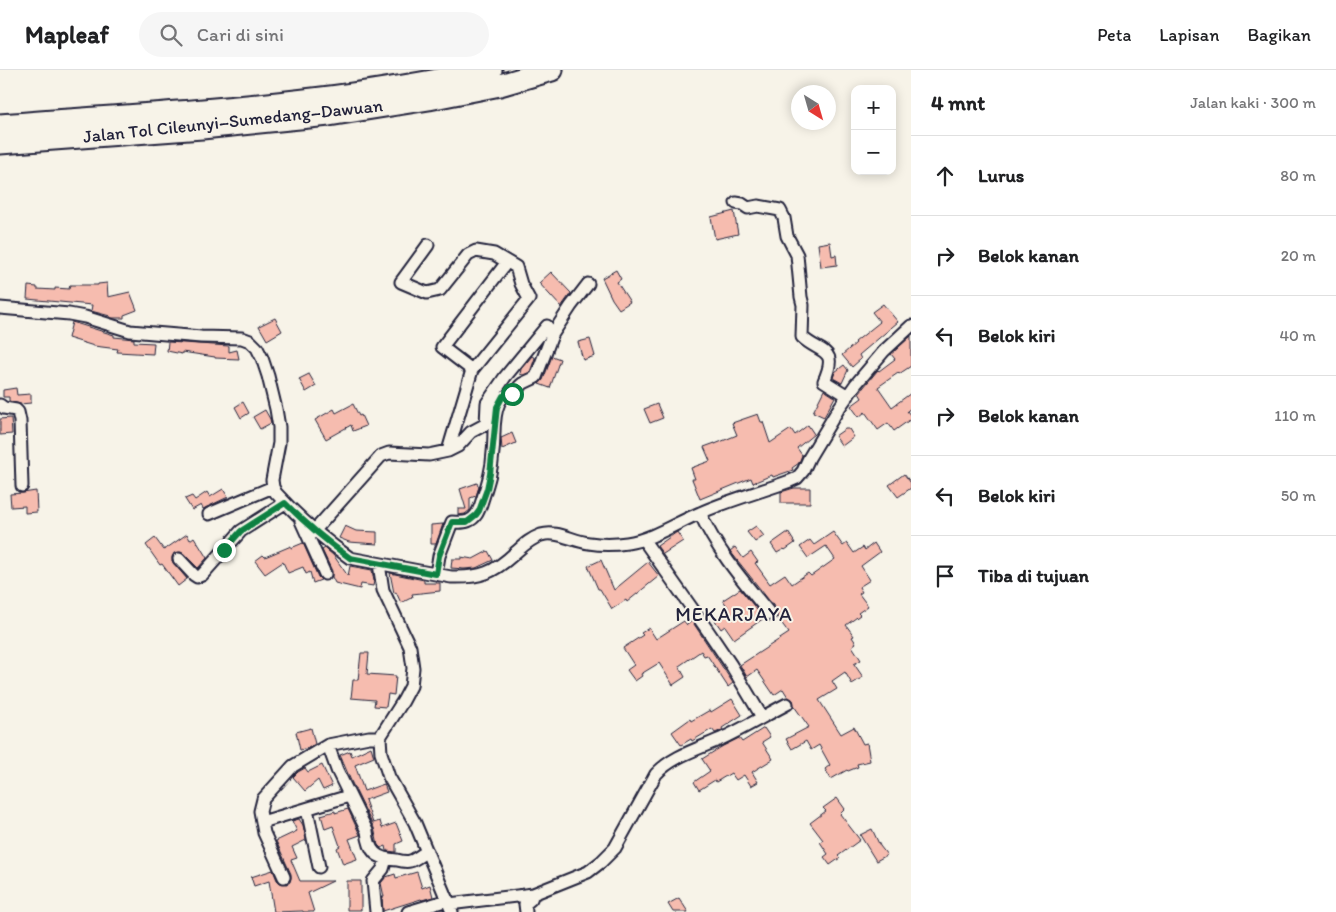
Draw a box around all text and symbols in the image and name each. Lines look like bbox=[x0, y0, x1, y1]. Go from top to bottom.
search box bbox=[139, 12, 489, 57]
text: Mapleaf bbox=[25, 20, 109, 49]
icon: search bbox=[157, 21, 185, 49]
text: Cari di sini bbox=[197, 23, 284, 46]
text: Peta bbox=[1097, 24, 1131, 46]
text: Lapisan bbox=[1159, 24, 1219, 46]
text: Bagikan bbox=[1247, 24, 1311, 46]
north arrow bbox=[791, 85, 836, 130]
map controls bbox=[851, 85, 896, 175]
button: + bbox=[851, 85, 896, 130]
text: 4 mnt bbox=[931, 90, 985, 115]
text: Jalan kaki · 300 m bbox=[1190, 93, 1316, 112]
street label: Jalan Tol Cileunyi–Sumedang–Dawuan bbox=[82, 94, 384, 148]
button: − bbox=[851, 130, 896, 175]
icon: ahead bbox=[931, 162, 959, 190]
text: Lurus bbox=[978, 164, 1024, 187]
text: 80 m bbox=[1280, 166, 1316, 185]
icon: right bbox=[931, 242, 959, 270]
text: Belok kanan bbox=[978, 244, 1079, 267]
text: 20 m bbox=[1281, 246, 1316, 265]
icon: left bbox=[931, 322, 959, 350]
text: Belok kiri bbox=[978, 324, 1055, 347]
text: 40 m bbox=[1279, 326, 1316, 345]
route start bbox=[501, 383, 524, 406]
icon: right bbox=[931, 402, 959, 430]
text: Belok kanan bbox=[978, 404, 1079, 427]
text: 110 m bbox=[1274, 406, 1316, 425]
icon: left bbox=[931, 482, 959, 510]
text: Belok kiri bbox=[978, 484, 1055, 507]
text: 50 m bbox=[1281, 486, 1316, 505]
route end bbox=[213, 539, 236, 562]
icon: arrive bbox=[931, 562, 959, 590]
text: Tiba di tujuan bbox=[978, 564, 1089, 587]
district label: MEKARJAYA bbox=[675, 602, 793, 626]

